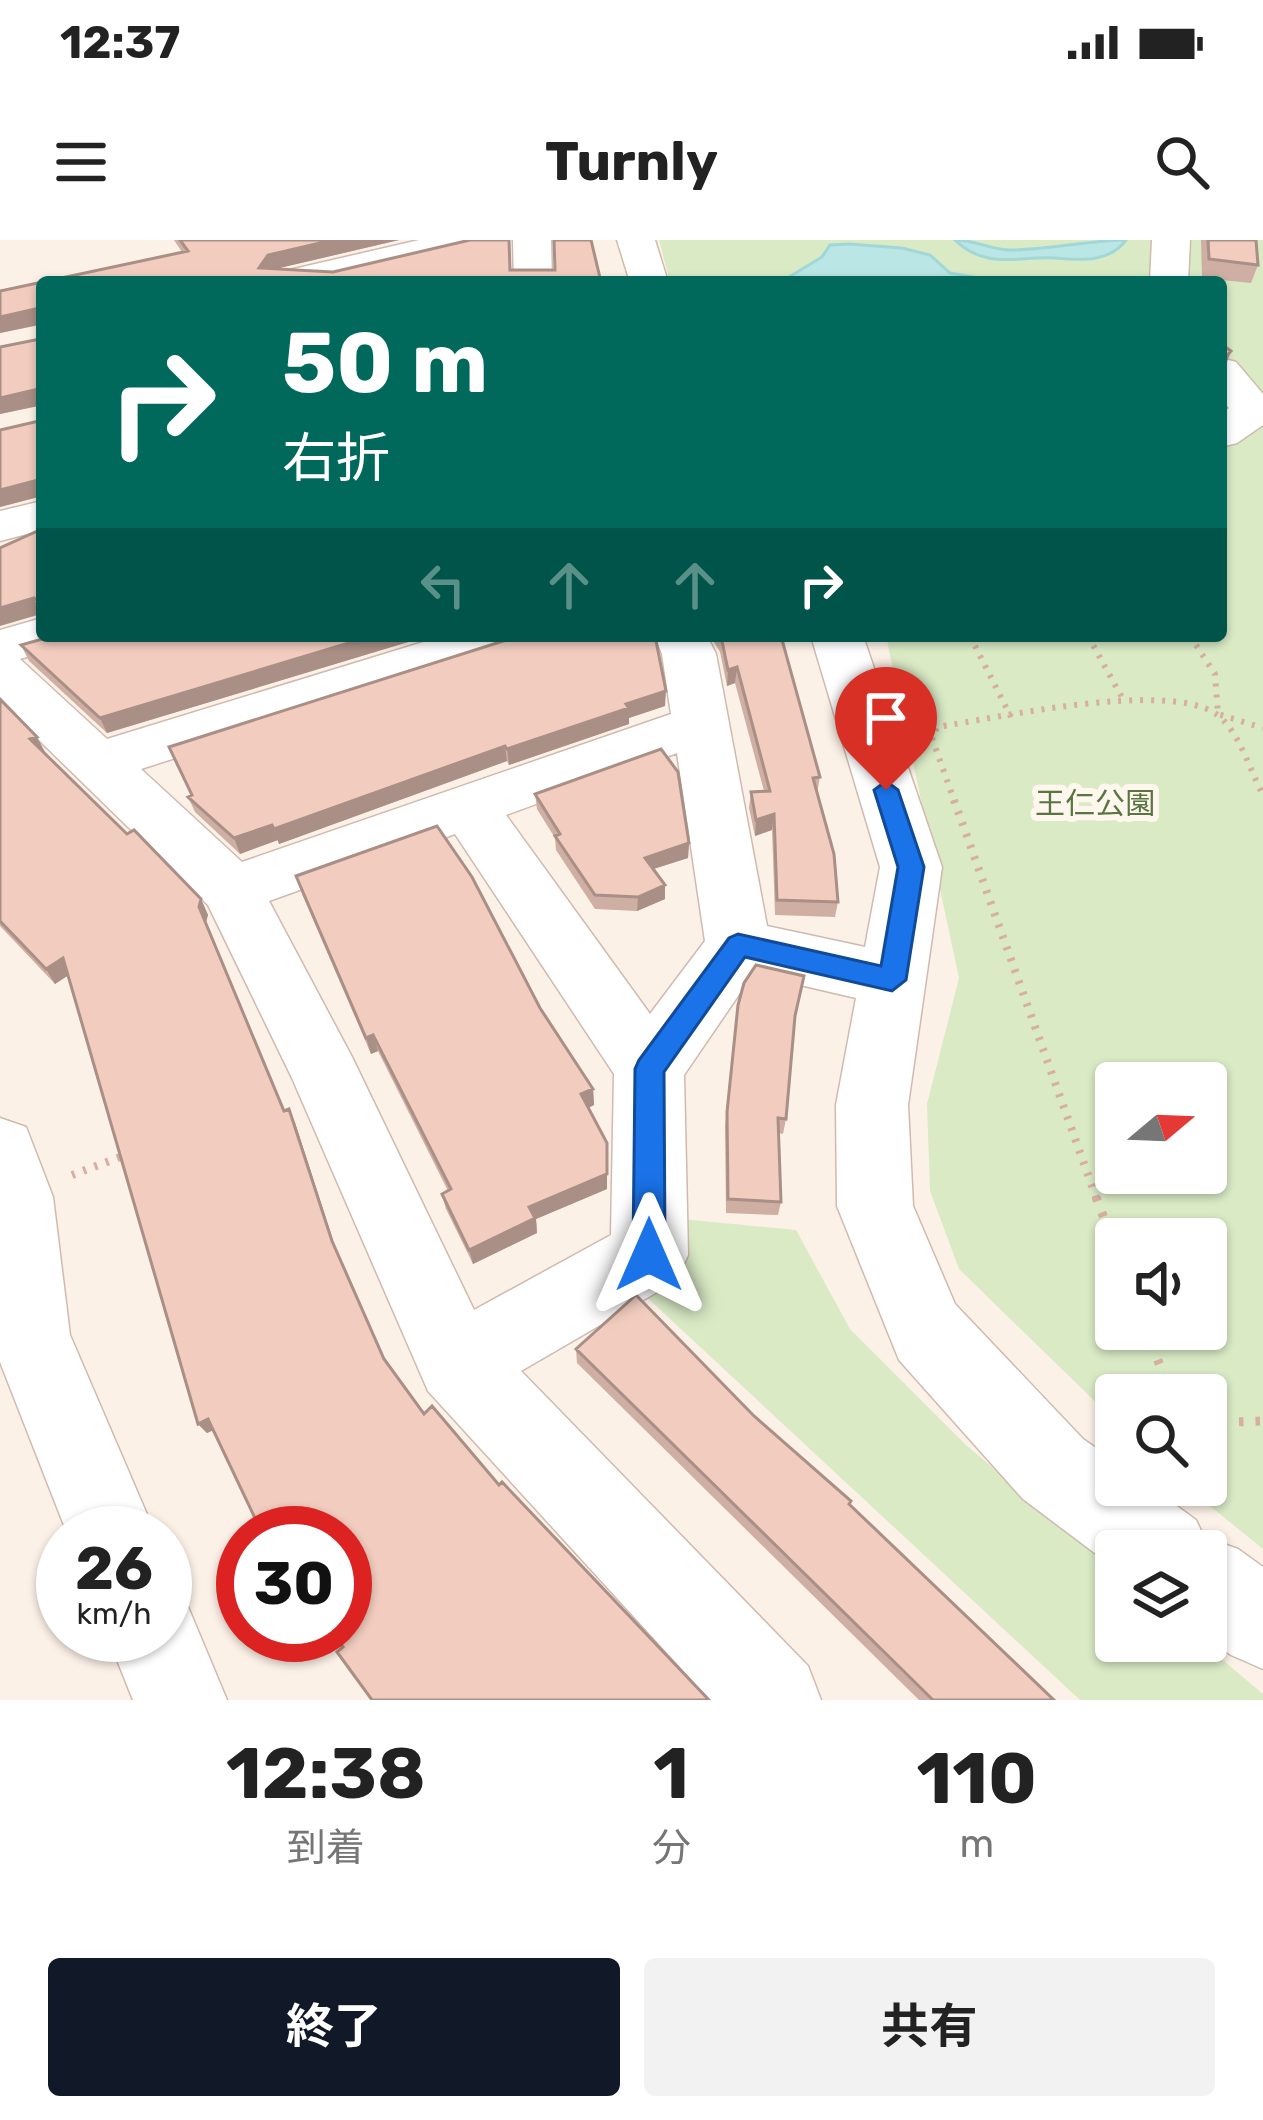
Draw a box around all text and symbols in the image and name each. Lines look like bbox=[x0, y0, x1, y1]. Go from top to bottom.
text: 12:37 bbox=[60, 16, 180, 69]
icon: menu bbox=[48, 129, 114, 195]
icon: search bbox=[1149, 129, 1215, 195]
text: Turnly bbox=[545, 130, 718, 194]
text: 50 m bbox=[282, 313, 488, 413]
icon: right bbox=[84, 324, 240, 480]
text: 右折 bbox=[282, 427, 390, 491]
icon: left bbox=[410, 552, 476, 618]
icon: ahead bbox=[536, 552, 602, 618]
icon: ahead bbox=[662, 552, 728, 618]
icon: right bbox=[788, 552, 854, 618]
pin bbox=[835, 667, 937, 790]
icon: arrive bbox=[853, 685, 919, 751]
park label: 王仁公園 bbox=[1035, 786, 1155, 822]
north arrow bbox=[1095, 1062, 1227, 1194]
map controls bbox=[1095, 1062, 1227, 1662]
position arrow bbox=[586, 1192, 712, 1318]
button: sound bbox=[1095, 1218, 1227, 1350]
button: search bbox=[1095, 1374, 1227, 1506]
speed limit sign: 30 bbox=[216, 1506, 372, 1662]
button: layers bbox=[1095, 1530, 1227, 1662]
text: 26 bbox=[75, 1533, 153, 1604]
text: km/h bbox=[77, 1596, 151, 1632]
text: 12:38 bbox=[226, 1731, 426, 1816]
text: 1 bbox=[653, 1731, 689, 1816]
text: 110 bbox=[917, 1736, 1037, 1821]
text: m bbox=[959, 1821, 994, 1867]
text: 到着 bbox=[287, 1825, 365, 1871]
text: 分 bbox=[652, 1825, 691, 1871]
button: 終了 bbox=[48, 1958, 620, 2096]
button: 共有 bbox=[644, 1958, 1215, 2096]

